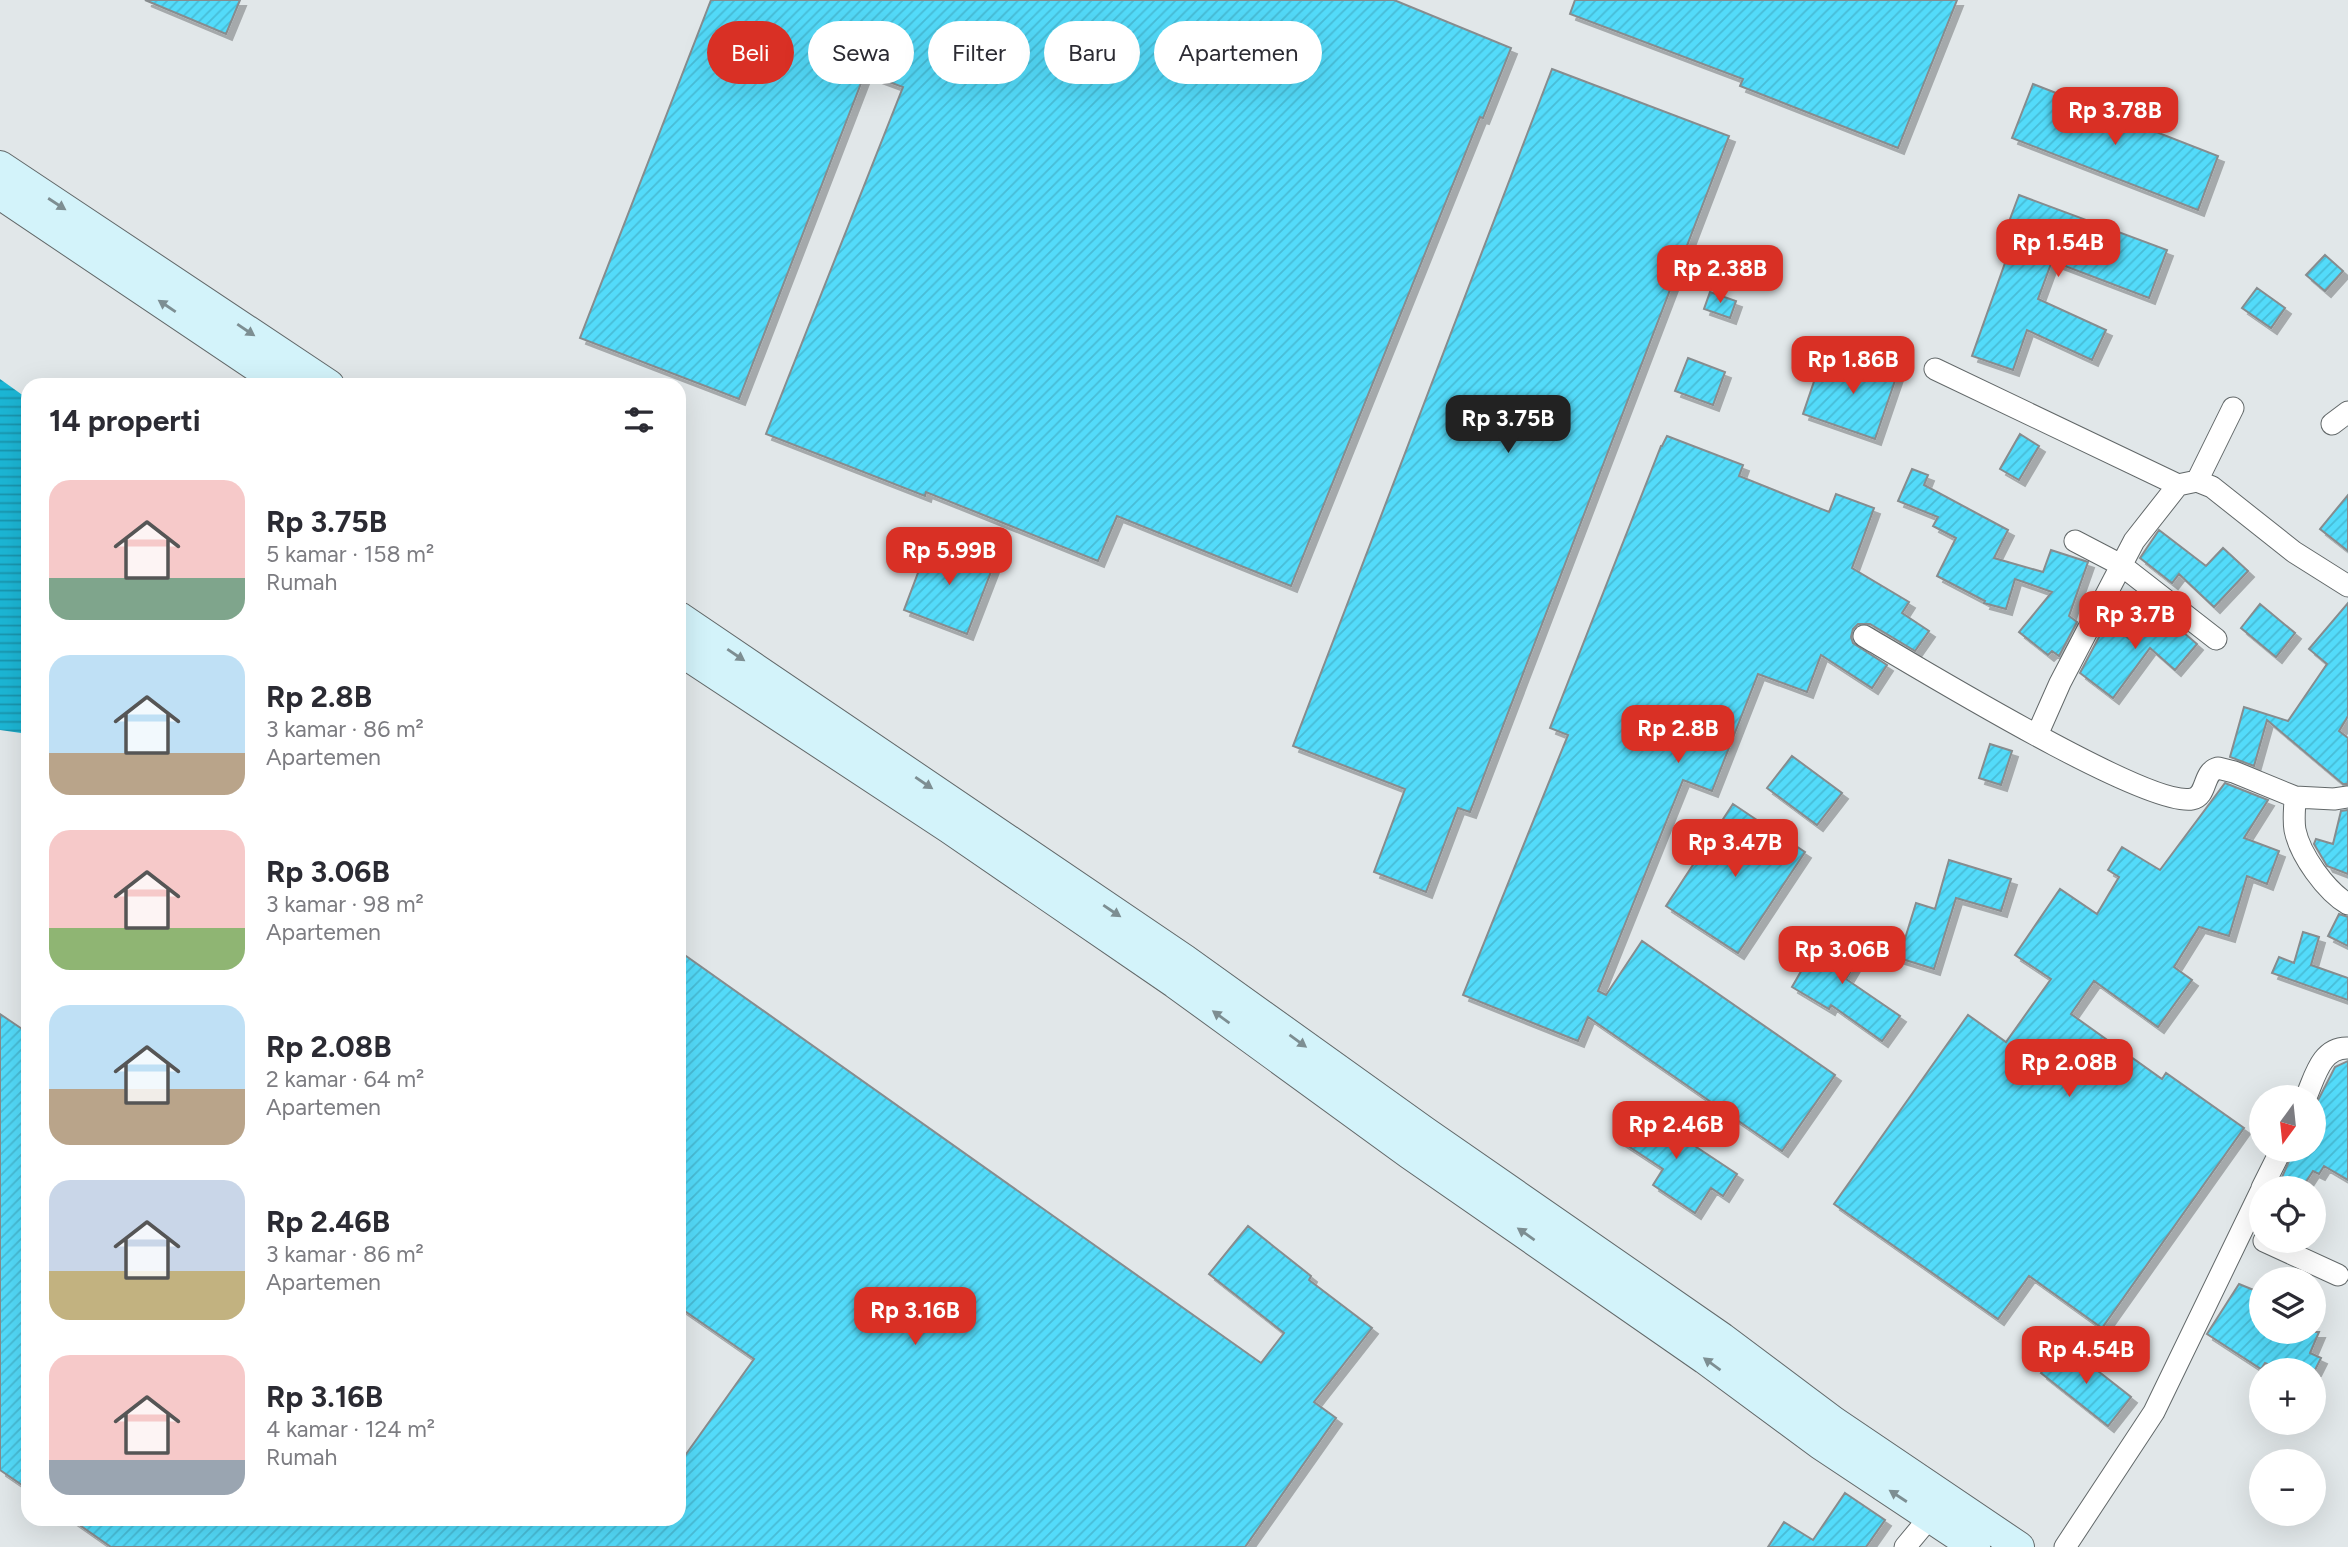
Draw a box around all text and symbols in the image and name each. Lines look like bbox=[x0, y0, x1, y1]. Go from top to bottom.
chip: Beli bbox=[707, 21, 794, 84]
chip: Sewa bbox=[808, 21, 914, 84]
chip: Filter bbox=[928, 21, 1030, 84]
chip: Baru bbox=[1044, 21, 1140, 84]
chip: Apartemen bbox=[1154, 21, 1322, 84]
pin: Rp 3.78B bbox=[2043, 88, 2187, 147]
text: Rp 3.78B bbox=[2068, 96, 2162, 124]
one-way arrow bbox=[47, 197, 67, 210]
pin: Rp 1.54B bbox=[1986, 219, 2130, 279]
text: Rp 1.54B bbox=[2012, 228, 2104, 256]
pin: Rp 2.38B bbox=[1648, 246, 1792, 305]
text: Rp 2.38B bbox=[1673, 254, 1767, 282]
one-way arrow bbox=[158, 299, 176, 313]
one-way arrow bbox=[237, 323, 256, 336]
pin: Rp 1.86B bbox=[1781, 336, 1925, 396]
text: Rp 1.86B bbox=[1807, 345, 1899, 373]
pin: Rp 3.75B bbox=[1436, 396, 1580, 455]
icon: filters bbox=[620, 401, 658, 439]
text: 14 properti bbox=[49, 402, 201, 439]
text: Rp 3.75B bbox=[1462, 404, 1554, 432]
text: Rp 3.75B bbox=[266, 503, 387, 540]
icon: home bbox=[105, 508, 189, 592]
pin: Rp 5.99B bbox=[877, 528, 1021, 587]
text: Rp 5.99B bbox=[902, 536, 996, 564]
text: 5 kamar · 158 m² bbox=[266, 540, 434, 568]
text: Rumah bbox=[266, 568, 337, 596]
pin: Rp 3.7B bbox=[2070, 592, 2200, 651]
text: Rp 3.7B bbox=[2095, 600, 2175, 628]
one-way arrow bbox=[727, 648, 745, 662]
text: Rp 2.8B bbox=[266, 678, 372, 715]
icon: home bbox=[105, 683, 189, 767]
pin: Rp 2.8B bbox=[1613, 706, 1743, 765]
text: Rp 2.8B bbox=[1637, 714, 1719, 742]
text: 3 kamar · 86 m² bbox=[266, 715, 424, 743]
text: Apartemen bbox=[266, 743, 381, 771]
one-way arrow bbox=[915, 776, 933, 790]
pin: Rp 3.47B bbox=[1663, 820, 1807, 879]
text: Rp 3.47B bbox=[1688, 828, 1782, 856]
text: Rp 3.06B bbox=[266, 853, 390, 890]
icon: home bbox=[105, 858, 189, 942]
text: 3 kamar · 98 m² bbox=[266, 890, 424, 918]
one-way arrow bbox=[1103, 904, 1121, 918]
text: Apartemen bbox=[266, 918, 381, 946]
pin: Rp 3.06B bbox=[1770, 926, 1914, 986]
text: Rp 3.06B bbox=[1795, 935, 1889, 963]
one-way arrow bbox=[1212, 1010, 1230, 1024]
text: Rp 2.08B bbox=[266, 1028, 392, 1065]
icon: home bbox=[105, 1033, 189, 1117]
one-way arrow bbox=[1289, 1034, 1307, 1048]
pin: Rp 2.08B bbox=[1997, 1040, 2141, 1099]
text: Rp 2.08B bbox=[2021, 1048, 2117, 1076]
text: 2 kamar · 64 m² bbox=[266, 1065, 424, 1093]
north arrow bbox=[2249, 1085, 2326, 1162]
map controls bbox=[2249, 1085, 2326, 1526]
text: Apartemen bbox=[266, 1093, 381, 1121]
pin: Rp 2.46B bbox=[1604, 1102, 1748, 1161]
text: Rp 2.46B bbox=[1628, 1110, 1724, 1138]
button: locate bbox=[2249, 1176, 2326, 1253]
text: Rp 2.46B bbox=[266, 1203, 390, 1240]
icon: home bbox=[105, 1208, 189, 1292]
one-way arrow bbox=[1516, 1228, 1535, 1241]
text: 3 kamar · 86 m² bbox=[266, 1240, 424, 1268]
button: layers bbox=[2249, 1267, 2326, 1344]
text: Apartemen bbox=[266, 1268, 381, 1296]
pin: Rp 3.16B bbox=[843, 1288, 987, 1347]
text: Rp 3.16B bbox=[870, 1296, 960, 1324]
pin: Rp 4.54B bbox=[2014, 1326, 2158, 1386]
text: Rp 4.54B bbox=[2038, 1335, 2134, 1363]
one-way arrow bbox=[1703, 1357, 1722, 1371]
button: + bbox=[2249, 1358, 2326, 1435]
text: Rp 3.16B bbox=[266, 1378, 383, 1415]
icon: home bbox=[105, 1383, 189, 1467]
text: 4 kamar · 124 m² bbox=[266, 1415, 435, 1443]
text: Rumah bbox=[266, 1443, 337, 1471]
button: − bbox=[2249, 1449, 2326, 1526]
one-way arrow bbox=[1888, 1490, 1907, 1503]

